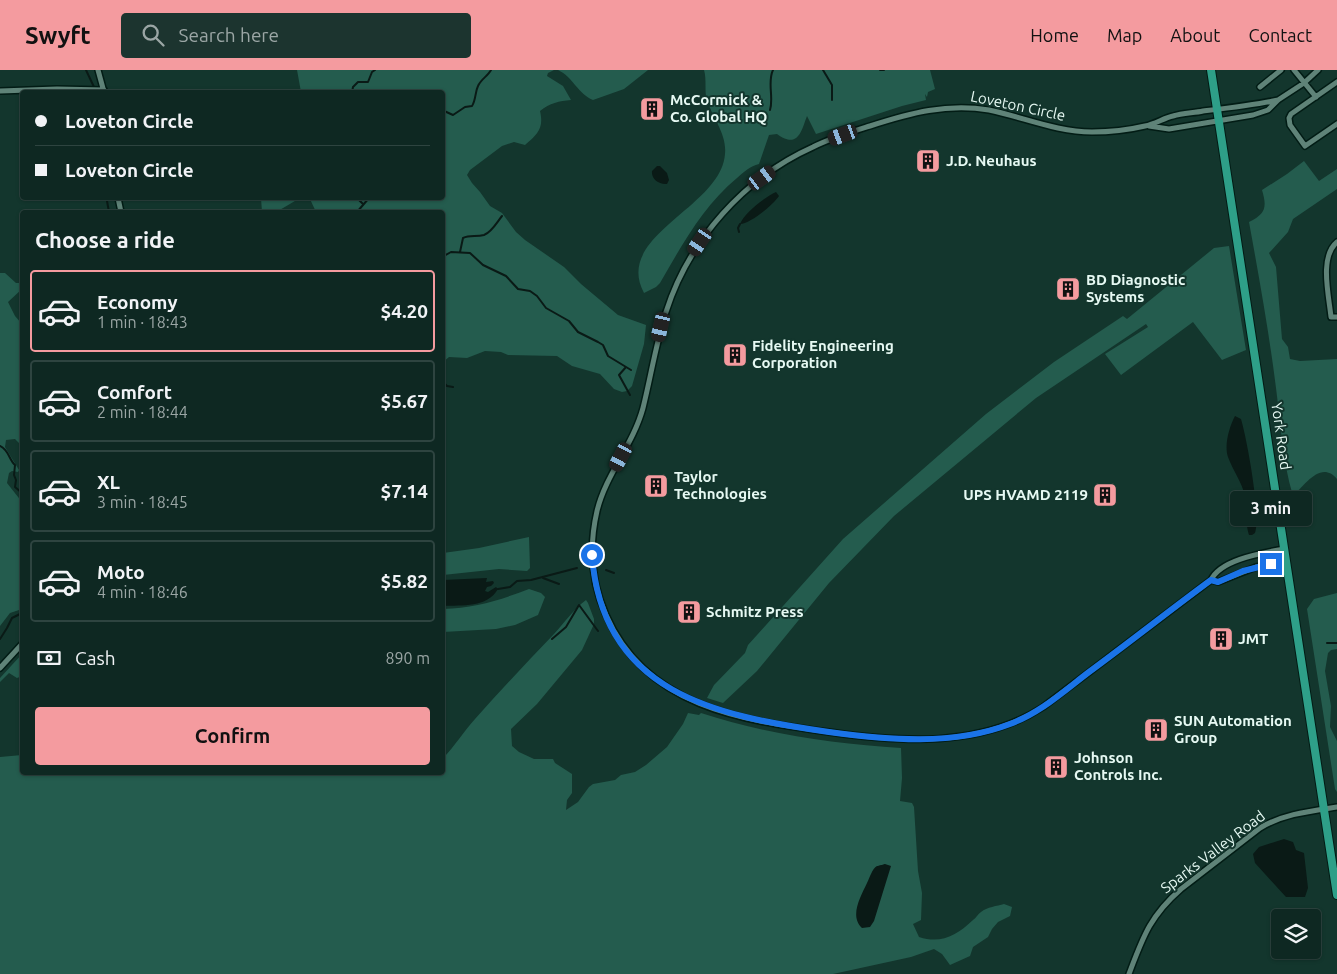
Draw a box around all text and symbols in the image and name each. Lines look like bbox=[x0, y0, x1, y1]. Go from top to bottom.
search box bbox=[121, 13, 471, 58]
icon: search bbox=[139, 21, 167, 49]
text: Swyft bbox=[25, 22, 91, 49]
text: Search here bbox=[179, 24, 279, 46]
text: Home bbox=[1030, 25, 1079, 45]
text: Map bbox=[1107, 25, 1142, 45]
text: About bbox=[1170, 25, 1220, 45]
text: Contact bbox=[1248, 25, 1312, 45]
street label: Loveton Circle bbox=[969, 87, 1067, 124]
place label: McCormick & Co. Global HQ bbox=[670, 91, 767, 125]
building icon: McCormick & Co. Global HQ bbox=[639, 96, 665, 122]
text: Loveton Circle bbox=[65, 110, 194, 132]
car bbox=[826, 123, 859, 147]
building icon: J.D. Neuhaus bbox=[915, 148, 941, 174]
place label: J.D. Neuhaus bbox=[946, 152, 1037, 169]
text: Loveton Circle bbox=[65, 159, 194, 181]
car bbox=[745, 163, 778, 193]
car bbox=[685, 225, 714, 259]
text: Choose a ride bbox=[35, 227, 175, 252]
place label: BD Diagnostic Systems bbox=[1086, 271, 1185, 305]
building icon: BD Diagnostic Systems bbox=[1055, 276, 1081, 302]
icon: car bbox=[37, 289, 82, 334]
text: Economy bbox=[97, 291, 178, 313]
text: $4.20 bbox=[380, 300, 428, 322]
car bbox=[650, 311, 671, 343]
text: 1 min · 18:43 bbox=[97, 313, 188, 331]
place label: Fidelity Engineering Corporation bbox=[752, 337, 894, 371]
building icon: Fidelity Engineering Corporation bbox=[722, 342, 748, 368]
icon: car bbox=[37, 379, 82, 424]
text: Comfort bbox=[97, 381, 172, 403]
text: $5.67 bbox=[380, 390, 428, 412]
street label: York Road bbox=[1268, 401, 1295, 471]
text: 2 min · 18:44 bbox=[97, 403, 188, 421]
car bbox=[607, 440, 634, 474]
place label: Taylor Technologies bbox=[674, 468, 767, 502]
icon: car bbox=[37, 469, 82, 514]
text: XL bbox=[97, 471, 120, 493]
building icon: Taylor Technologies bbox=[643, 473, 669, 499]
text: $7.14 bbox=[380, 480, 428, 502]
building icon: UPS HVAMD 2119 bbox=[1092, 482, 1118, 508]
place label: UPS HVAMD 2119 bbox=[963, 486, 1088, 503]
callout: 3 min bbox=[1230, 492, 1312, 526]
text: 3 min · 18:45 bbox=[97, 493, 188, 511]
text: 3 min bbox=[1251, 499, 1291, 517]
route start bbox=[581, 544, 603, 566]
route end bbox=[1260, 553, 1282, 575]
icon: car bbox=[37, 559, 82, 604]
text: Moto bbox=[97, 561, 145, 583]
text: $5.82 bbox=[380, 570, 428, 592]
text: 4 min · 18:46 bbox=[97, 583, 188, 601]
building icon: Schmitz Press bbox=[676, 599, 702, 625]
place label: Schmitz Press bbox=[706, 603, 803, 620]
building icon: JMT bbox=[1208, 626, 1234, 652]
place label: JMT bbox=[1238, 630, 1268, 647]
icon: cash bbox=[35, 644, 63, 672]
text: Cash bbox=[75, 647, 116, 669]
text: 890 m bbox=[385, 649, 430, 667]
button: Confirm bbox=[35, 707, 430, 765]
place label: SUN Automation Group bbox=[1174, 712, 1292, 746]
building icon: SUN Automation Group bbox=[1143, 717, 1169, 743]
place label: Johnson Controls Inc. bbox=[1074, 749, 1163, 783]
building icon: Johnson Controls Inc. bbox=[1043, 754, 1069, 780]
street label: Sparks Valley Road bbox=[1157, 807, 1268, 896]
map controls bbox=[1271, 909, 1321, 959]
button: layers bbox=[1271, 909, 1321, 959]

